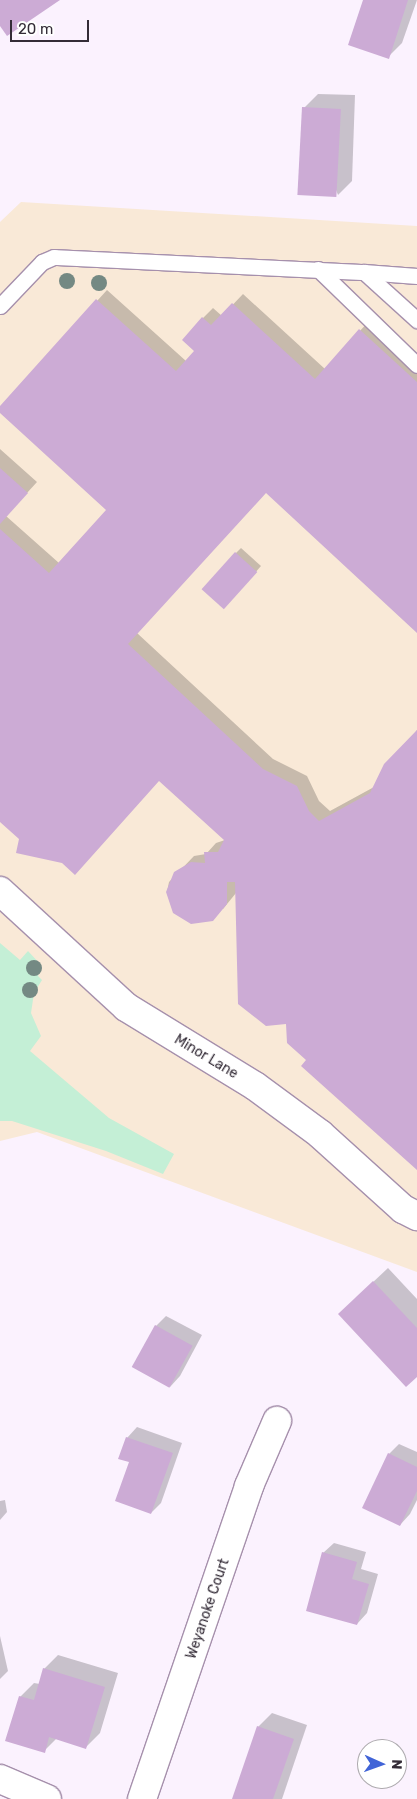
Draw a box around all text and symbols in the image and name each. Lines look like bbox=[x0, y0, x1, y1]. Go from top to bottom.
scale bar bbox=[12, 10, 91, 42]
text: 20 m bbox=[18, 20, 53, 38]
street label: Minor Lane bbox=[171, 1031, 241, 1083]
street label: Weyanoke Court bbox=[183, 1557, 233, 1661]
north arrow bbox=[357, 1739, 407, 1789]
text: N bbox=[388, 1759, 405, 1770]

